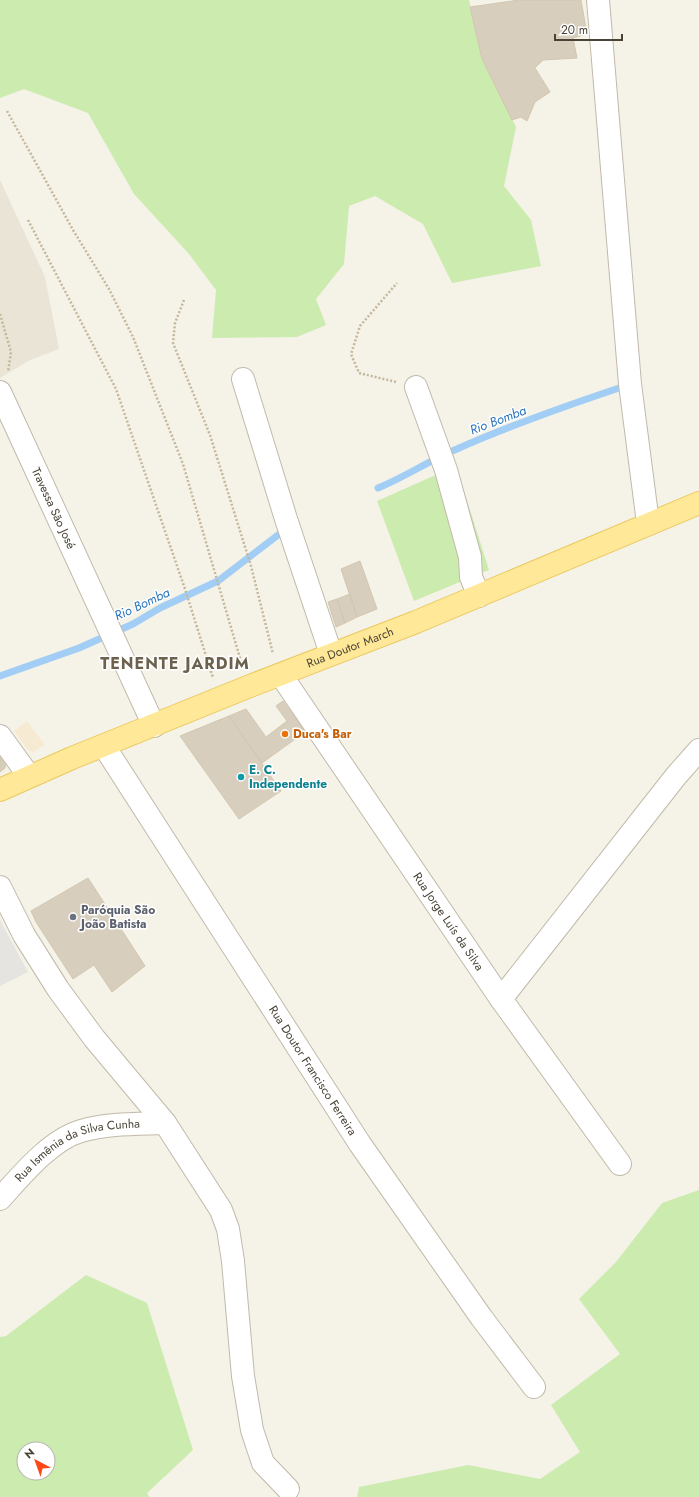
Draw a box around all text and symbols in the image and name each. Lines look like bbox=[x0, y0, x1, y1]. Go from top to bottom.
scale bar bbox=[555, 16, 622, 42]
text: 20 m bbox=[561, 21, 588, 39]
water label: Rio Bomba bbox=[467, 401, 529, 439]
street label: Travessa São José bbox=[27, 465, 80, 552]
water label: Rio Bomba bbox=[111, 583, 173, 625]
street label: Rua Doutor March bbox=[304, 622, 396, 672]
district label: TENENTE JARDIM bbox=[100, 652, 250, 675]
place label: Duca's Bar bbox=[293, 725, 352, 743]
marker: Duca's Bar bbox=[280, 729, 290, 739]
place label: E. C. Independente bbox=[249, 761, 327, 793]
marker: E. C. Independente bbox=[236, 772, 246, 782]
street label: Rua Jorge Luís da Silva bbox=[409, 869, 488, 974]
place label: Paróquia São João Batista bbox=[79, 901, 155, 933]
marker: Paróquia São João Batista bbox=[68, 912, 78, 922]
street label: Rua Doutor Francisco Ferreira bbox=[264, 1002, 361, 1139]
street label: Rua Ismênia da Silva Cunha bbox=[10, 1115, 140, 1186]
north arrow bbox=[16, 1441, 56, 1481]
text: N bbox=[21, 1445, 38, 1462]

